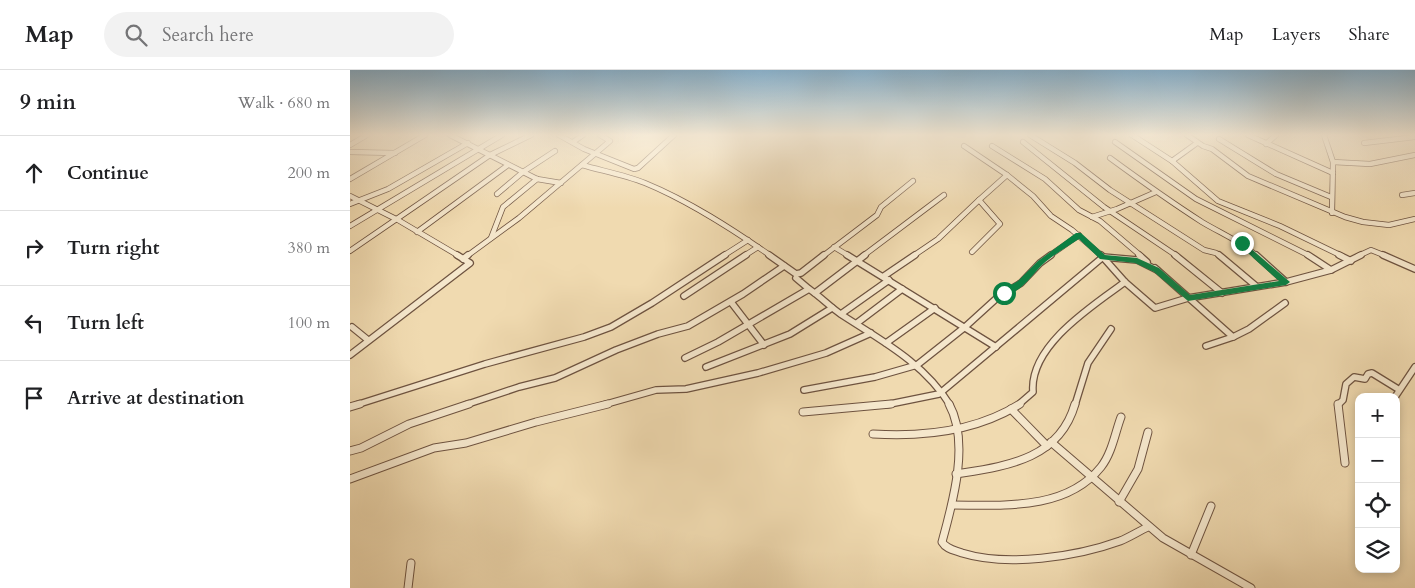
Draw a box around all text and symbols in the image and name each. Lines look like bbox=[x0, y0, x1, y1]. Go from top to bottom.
search box bbox=[104, 12, 454, 57]
text: Map bbox=[25, 18, 74, 51]
icon: search bbox=[122, 21, 150, 49]
text: Search here bbox=[162, 22, 254, 48]
text: Map bbox=[1209, 22, 1244, 47]
text: Layers bbox=[1272, 22, 1321, 47]
text: Share bbox=[1349, 22, 1390, 47]
text: 9 min bbox=[20, 88, 76, 117]
text: Walk · 680 m bbox=[238, 92, 330, 114]
icon: ahead bbox=[20, 159, 48, 187]
text: Continue bbox=[67, 160, 149, 186]
text: 200 m bbox=[288, 162, 330, 184]
route end bbox=[1231, 232, 1254, 255]
icon: right bbox=[20, 234, 48, 262]
text: Turn right bbox=[67, 235, 159, 261]
text: 380 m bbox=[288, 237, 330, 259]
route start bbox=[993, 282, 1016, 305]
icon: left bbox=[20, 309, 48, 337]
text: Turn left bbox=[67, 310, 144, 336]
text: 100 m bbox=[288, 312, 330, 334]
icon: arrive bbox=[20, 384, 48, 412]
text: Arrive at destination bbox=[67, 385, 244, 411]
map controls bbox=[1355, 393, 1400, 573]
button: + bbox=[1355, 393, 1400, 438]
button: − bbox=[1355, 438, 1400, 483]
button: locate bbox=[1355, 483, 1400, 528]
button: layers bbox=[1355, 528, 1400, 573]

